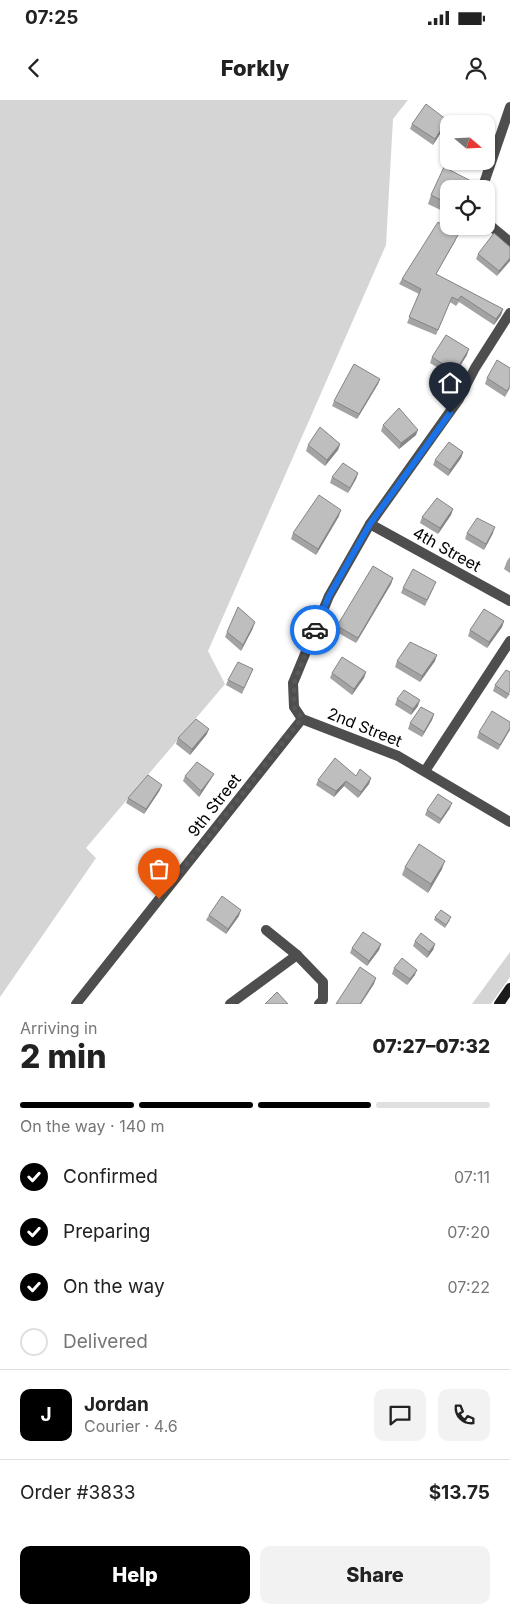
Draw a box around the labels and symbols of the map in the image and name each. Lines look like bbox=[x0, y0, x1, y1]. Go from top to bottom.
north arrow bbox=[440, 115, 495, 170]
pin bbox=[429, 362, 471, 413]
street label: 4th Street bbox=[409, 522, 485, 576]
courier bbox=[290, 605, 340, 655]
street label: 2nd Street bbox=[325, 703, 405, 751]
street label: 9th Street bbox=[183, 769, 245, 841]
pin bbox=[138, 848, 180, 899]

